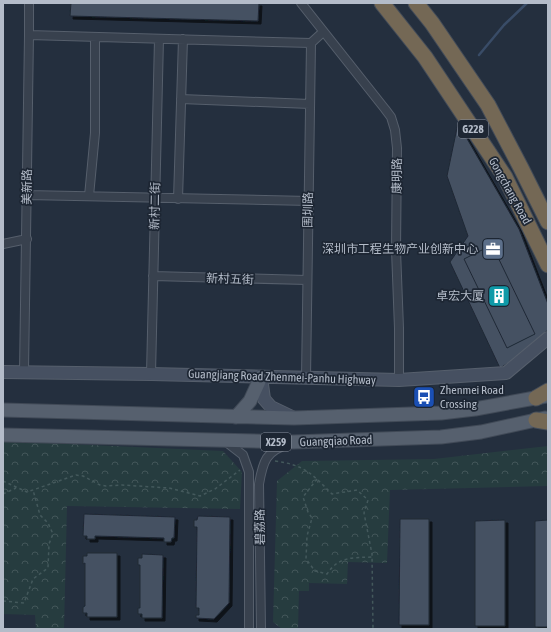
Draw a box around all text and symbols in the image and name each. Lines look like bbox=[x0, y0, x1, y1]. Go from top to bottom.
road number: G228 bbox=[458, 120, 488, 138]
street label: Gongchang Road bbox=[486, 155, 534, 227]
street label: 康明路 bbox=[390, 158, 404, 194]
street label: 美新路 bbox=[20, 169, 34, 205]
street label: 新村二街 bbox=[148, 182, 162, 230]
street label: 围圳路 bbox=[301, 192, 315, 228]
office icon: 深圳市工程生物产业创新中心 bbox=[480, 236, 506, 262]
place label: 深圳市工程生物产业创新中心 bbox=[322, 242, 478, 256]
street label: 新村五街 bbox=[206, 271, 254, 287]
building icon: 卓宏大厦 bbox=[486, 283, 512, 309]
place label: 卓宏大厦 bbox=[436, 289, 484, 303]
street label: Guangjiang Road Zhenmei-Panhu Highway bbox=[188, 367, 376, 387]
place label: Zhenmei Road Crossing bbox=[440, 383, 504, 411]
bus stop icon: Zhenmei Road Crossing bbox=[411, 384, 437, 410]
road number: X259 bbox=[261, 433, 291, 451]
street label: Guangqiao Road bbox=[299, 433, 373, 449]
street label: 碧荔路 bbox=[253, 509, 267, 545]

